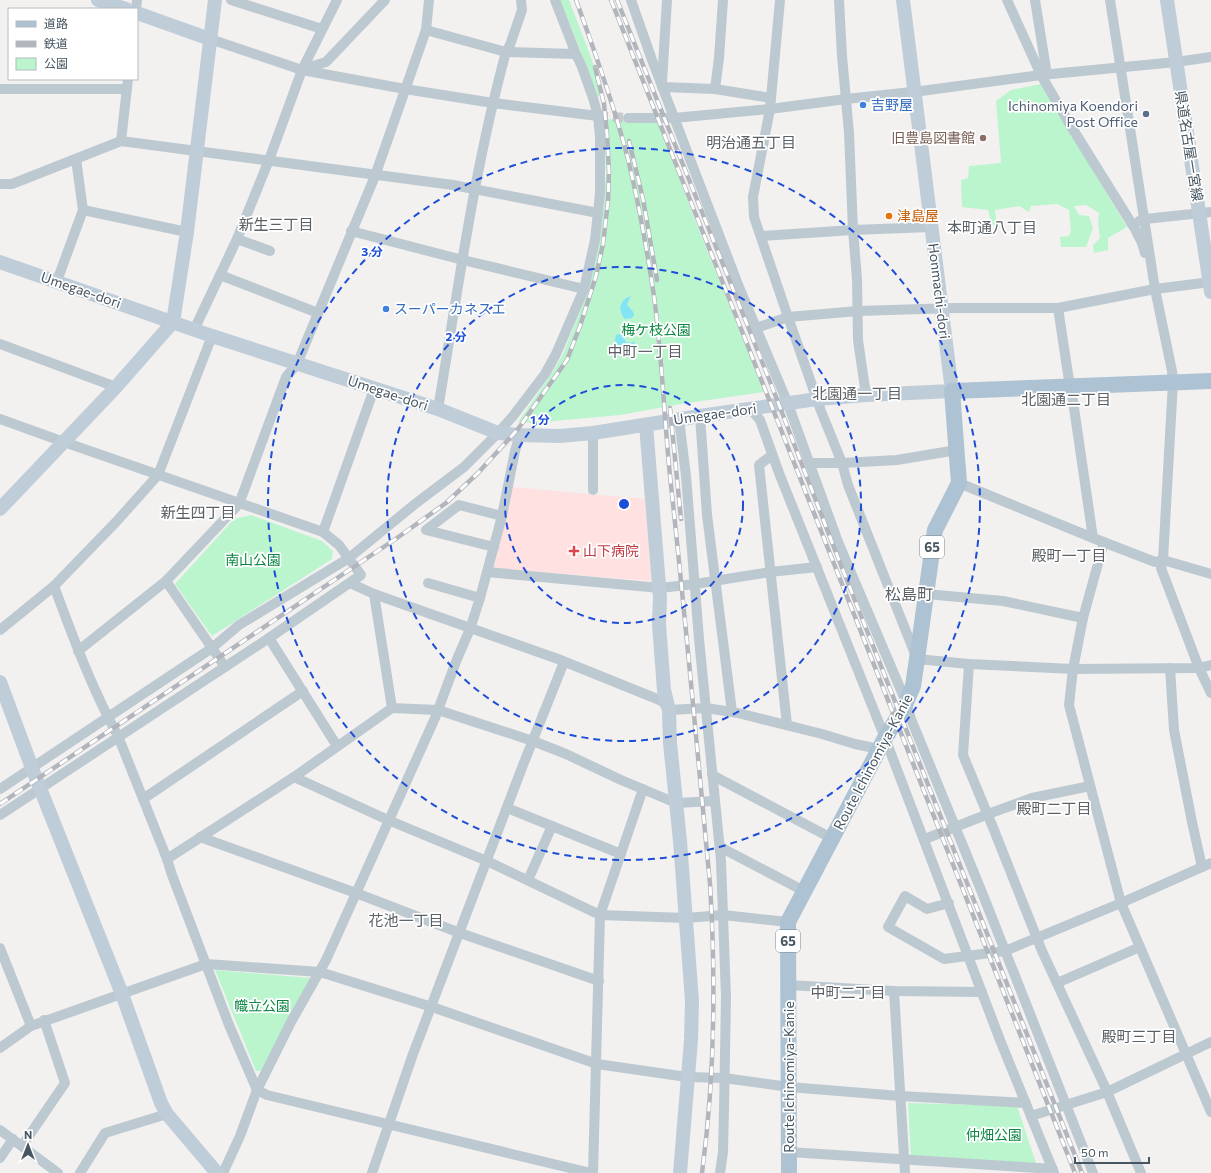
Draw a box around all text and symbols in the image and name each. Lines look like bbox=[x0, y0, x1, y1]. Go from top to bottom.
legend bbox=[8, 8, 138, 80]
text: 道路 bbox=[44, 16, 68, 30]
text: 鉄道 bbox=[44, 36, 68, 50]
text: 公園 bbox=[44, 56, 68, 70]
street label: 県道名古屋一宮線 bbox=[1172, 89, 1207, 203]
place label: 吉野屋 bbox=[871, 96, 913, 113]
place label: Ichinomiya Koendori Post Office bbox=[1008, 97, 1138, 130]
marker: 吉野屋 bbox=[858, 100, 868, 110]
marker: Ichinomiya Koendori Post Office bbox=[1141, 109, 1151, 119]
place label: 旧豊島図書館 bbox=[891, 129, 975, 146]
district label: 明治通五丁目 bbox=[706, 133, 796, 151]
marker: 旧豊島図書館 bbox=[978, 133, 988, 143]
place label: 津島屋 bbox=[897, 207, 939, 224]
marker: 津島屋 bbox=[884, 211, 894, 221]
district label: 新生三丁目 bbox=[238, 215, 314, 233]
district label: 本町通八丁目 bbox=[947, 218, 1037, 236]
street label: Honmachi-dori bbox=[925, 242, 954, 340]
text: 3 分 bbox=[361, 244, 383, 258]
street label: Umegae-dori bbox=[39, 268, 123, 311]
place label: スーパーカネスエ bbox=[394, 300, 506, 317]
marker: スーパーカネスエ bbox=[381, 304, 391, 314]
park label: 梅ケ枝公園 bbox=[621, 321, 691, 338]
text: 2 分 bbox=[445, 329, 467, 343]
district label: 中町一丁目 bbox=[607, 342, 683, 360]
street label: Umegae-dori bbox=[346, 372, 431, 414]
district label: 北園通一丁目 bbox=[812, 384, 902, 402]
district label: 北園通二丁目 bbox=[1021, 390, 1111, 408]
street label: Umegae-dori bbox=[672, 399, 757, 428]
text: 1 分 bbox=[530, 412, 550, 426]
centre of rings bbox=[617, 497, 631, 511]
district label: 新生四丁目 bbox=[160, 503, 236, 521]
road number: 65 bbox=[920, 536, 944, 558]
place label: 山下病院 bbox=[583, 542, 639, 559]
marker: 山下病院 bbox=[568, 545, 580, 557]
district label: 殿町一丁目 bbox=[1031, 546, 1107, 564]
park label: 南山公園 bbox=[225, 551, 281, 568]
district label: 松島町 bbox=[885, 584, 933, 603]
street label: Route Ichinomiya-Kanie bbox=[829, 691, 916, 833]
district label: 殿町二丁目 bbox=[1016, 799, 1092, 817]
district label: 花池一丁目 bbox=[368, 911, 444, 929]
road number: 65 bbox=[776, 930, 800, 952]
district label: 中町二丁目 bbox=[810, 983, 886, 1001]
park label: 幟立公園 bbox=[234, 997, 290, 1014]
street label: Route Ichinomiya-Kanie bbox=[780, 1001, 797, 1153]
district label: 殿町三丁目 bbox=[1101, 1027, 1177, 1045]
north arrow bbox=[8, 1125, 48, 1165]
park label: 仲畑公園 bbox=[966, 1126, 1022, 1143]
text: N bbox=[24, 1128, 32, 1141]
scale bar bbox=[1075, 1139, 1149, 1165]
text: 50 m bbox=[1081, 1145, 1109, 1159]

